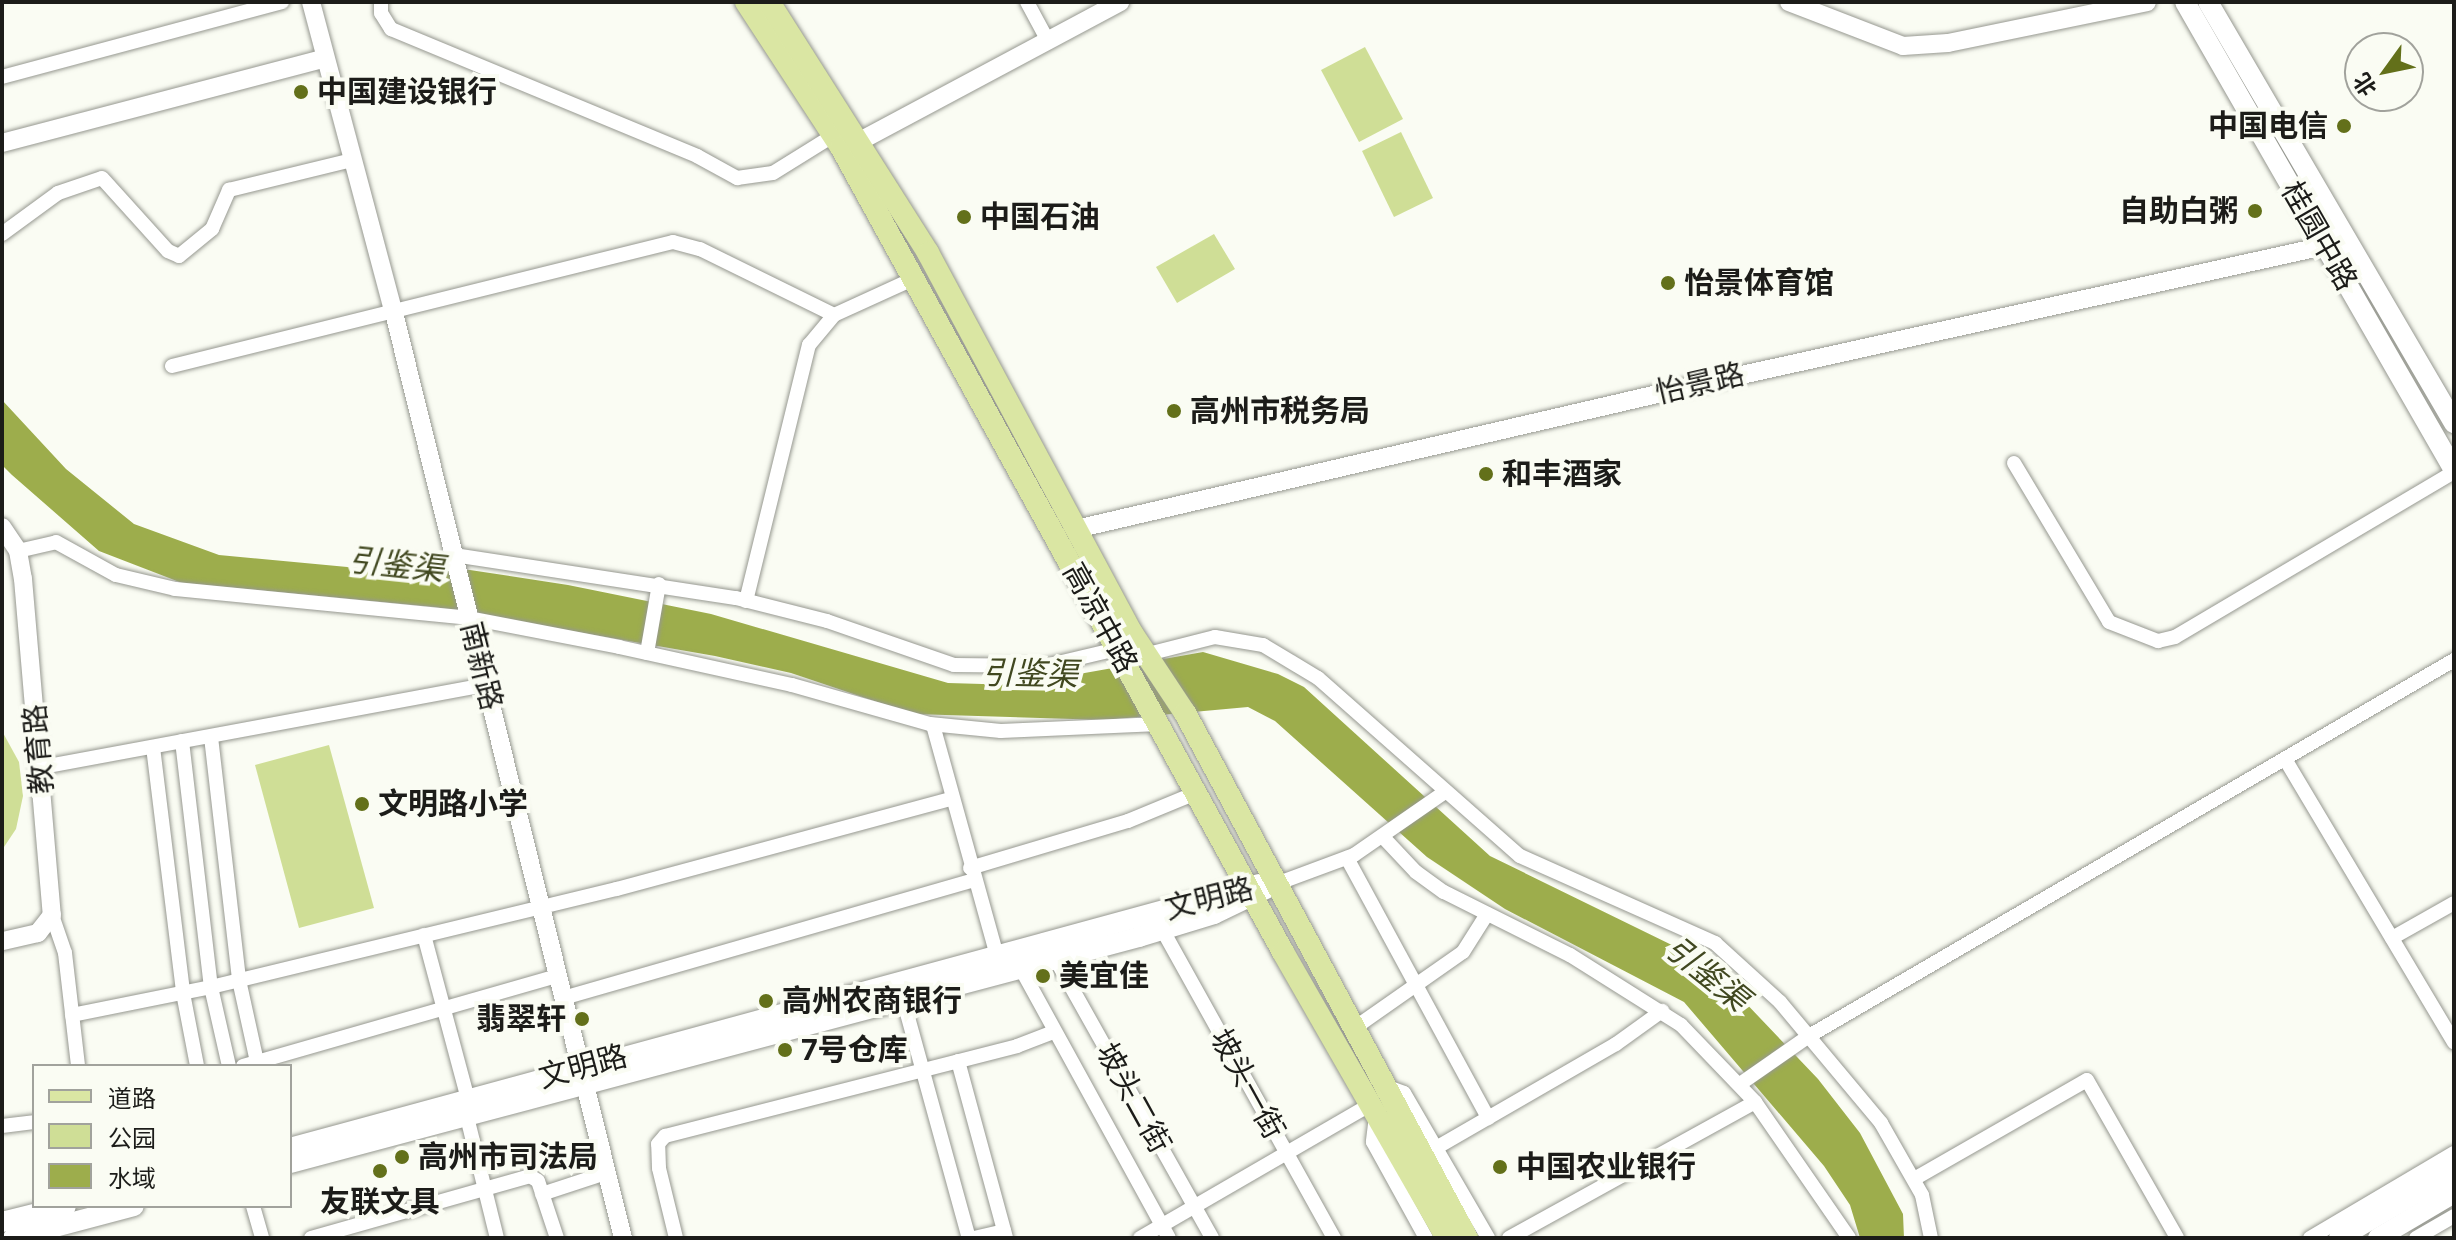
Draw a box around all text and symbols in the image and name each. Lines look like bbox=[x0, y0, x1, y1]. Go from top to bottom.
north arrow bbox=[2344, 32, 2424, 112]
text: 北 bbox=[2348, 68, 2382, 101]
place label: 中国建设银行 bbox=[317, 74, 497, 110]
marker: 中国建设银行 bbox=[292, 83, 310, 101]
place label: 中国电信 bbox=[2208, 108, 2328, 144]
marker: 中国电信 bbox=[2335, 117, 2353, 135]
street label: 桂圆中路 bbox=[2273, 175, 2365, 297]
place label: 自助白粥 bbox=[2119, 193, 2239, 229]
place label: 中国石油 bbox=[980, 199, 1100, 235]
marker: 自助白粥 bbox=[2246, 202, 2264, 220]
marker: 中国石油 bbox=[955, 208, 973, 226]
place label: 怡景体育馆 bbox=[1684, 265, 1834, 301]
marker: 怡景体育馆 bbox=[1659, 274, 1677, 292]
street label: 怡景路 bbox=[1652, 356, 1748, 412]
place label: 高州市税务局 bbox=[1190, 393, 1370, 429]
marker: 高州市税务局 bbox=[1165, 402, 1183, 420]
place label: 和丰酒家 bbox=[1502, 456, 1622, 492]
marker: 和丰酒家 bbox=[1477, 465, 1495, 483]
water label: 引鉴渠 bbox=[346, 541, 446, 589]
street label: 高凉中路 bbox=[1055, 557, 1145, 679]
street label: 南新路 bbox=[453, 618, 509, 714]
water label: 引鉴渠 bbox=[982, 654, 1078, 694]
street label: 教育路 bbox=[17, 703, 61, 795]
place label: 文明路小学 bbox=[378, 786, 528, 822]
marker: 文明路小学 bbox=[353, 795, 371, 813]
street label: 文明路 bbox=[1161, 871, 1257, 927]
water label: 引鉴渠 bbox=[1658, 929, 1756, 1019]
place label: 美宜佳 bbox=[1059, 958, 1149, 994]
marker: 美宜佳 bbox=[1034, 967, 1052, 985]
place label: 高州农商银行 bbox=[782, 983, 962, 1019]
marker: 高州农商银行 bbox=[757, 992, 775, 1010]
place label: 翡翠轩 bbox=[476, 1001, 566, 1037]
marker: 翡翠轩 bbox=[573, 1010, 591, 1028]
street label: 坡头一街 bbox=[1202, 1023, 1292, 1145]
place label: 7号仓库 bbox=[801, 1032, 908, 1068]
street label: 坡头二街 bbox=[1088, 1037, 1178, 1159]
street label: 文明路 bbox=[535, 1038, 631, 1096]
marker: 7号仓库 bbox=[776, 1041, 794, 1059]
legend bbox=[32, 1064, 292, 1208]
text: 道路 bbox=[108, 1084, 156, 1113]
text: 公园 bbox=[108, 1124, 156, 1153]
place label: 高州市司法局 bbox=[418, 1139, 598, 1175]
marker: 高州市司法局 bbox=[393, 1148, 411, 1166]
place label: 中国农业银行 bbox=[1516, 1149, 1696, 1185]
marker: 中国农业银行 bbox=[1491, 1158, 1509, 1176]
marker: 友联文具 bbox=[371, 1162, 389, 1180]
text: 水域 bbox=[108, 1164, 156, 1193]
place label: 友联文具 bbox=[320, 1184, 440, 1220]

